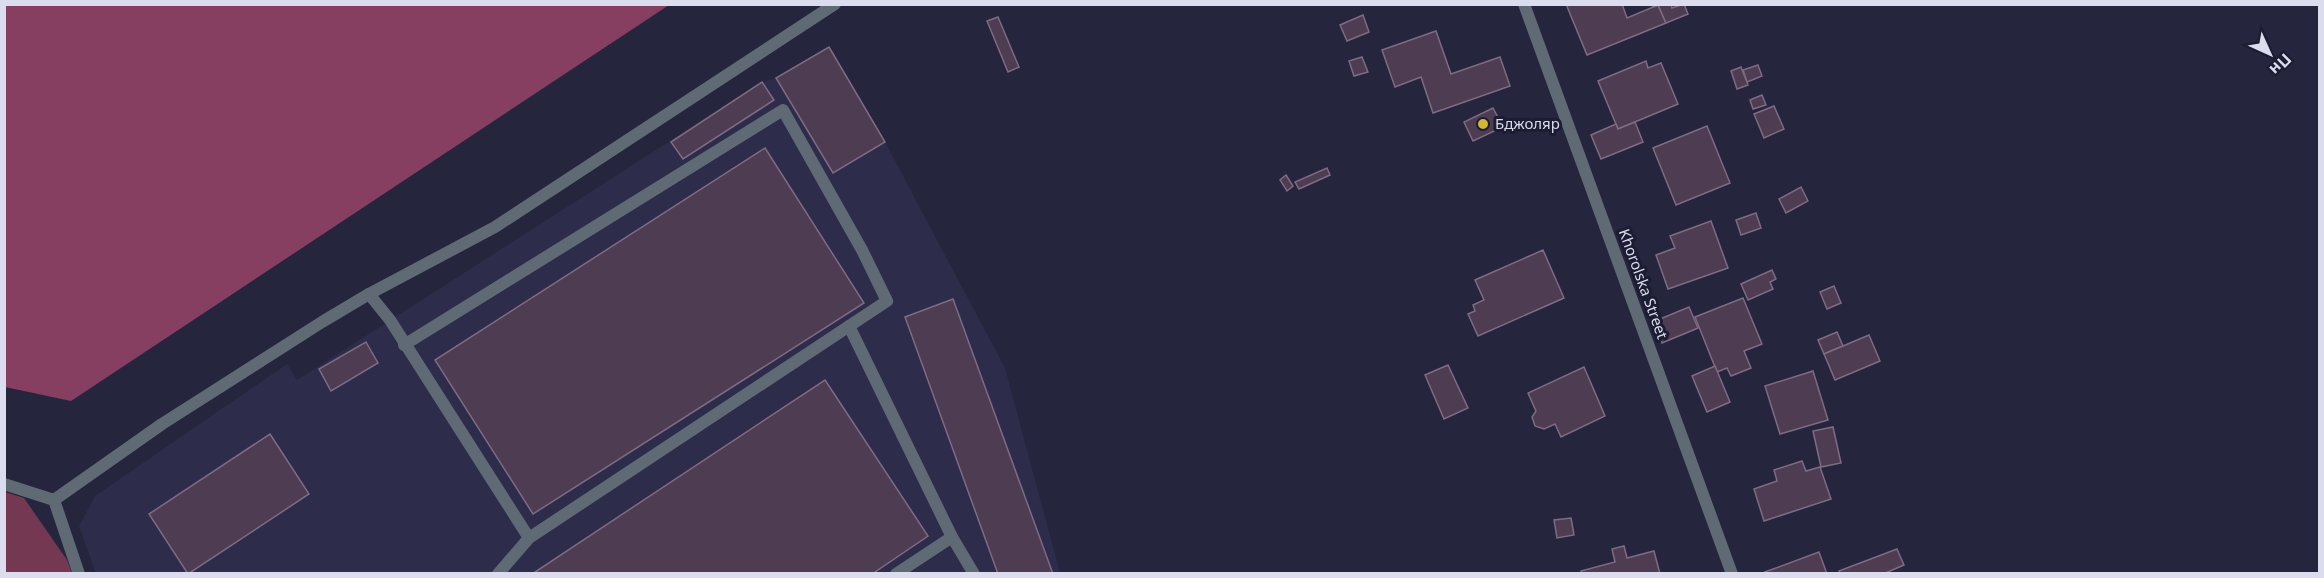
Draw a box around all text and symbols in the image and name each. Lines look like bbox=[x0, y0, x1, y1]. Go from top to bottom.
north arrow bbox=[2240, 24, 2300, 84]
text: Пн bbox=[2265, 49, 2296, 80]
place label: Бджоляр bbox=[1495, 113, 1560, 133]
marker: Бджоляр bbox=[1476, 117, 1490, 131]
street label: Khorolska Street bbox=[1615, 226, 1673, 342]

